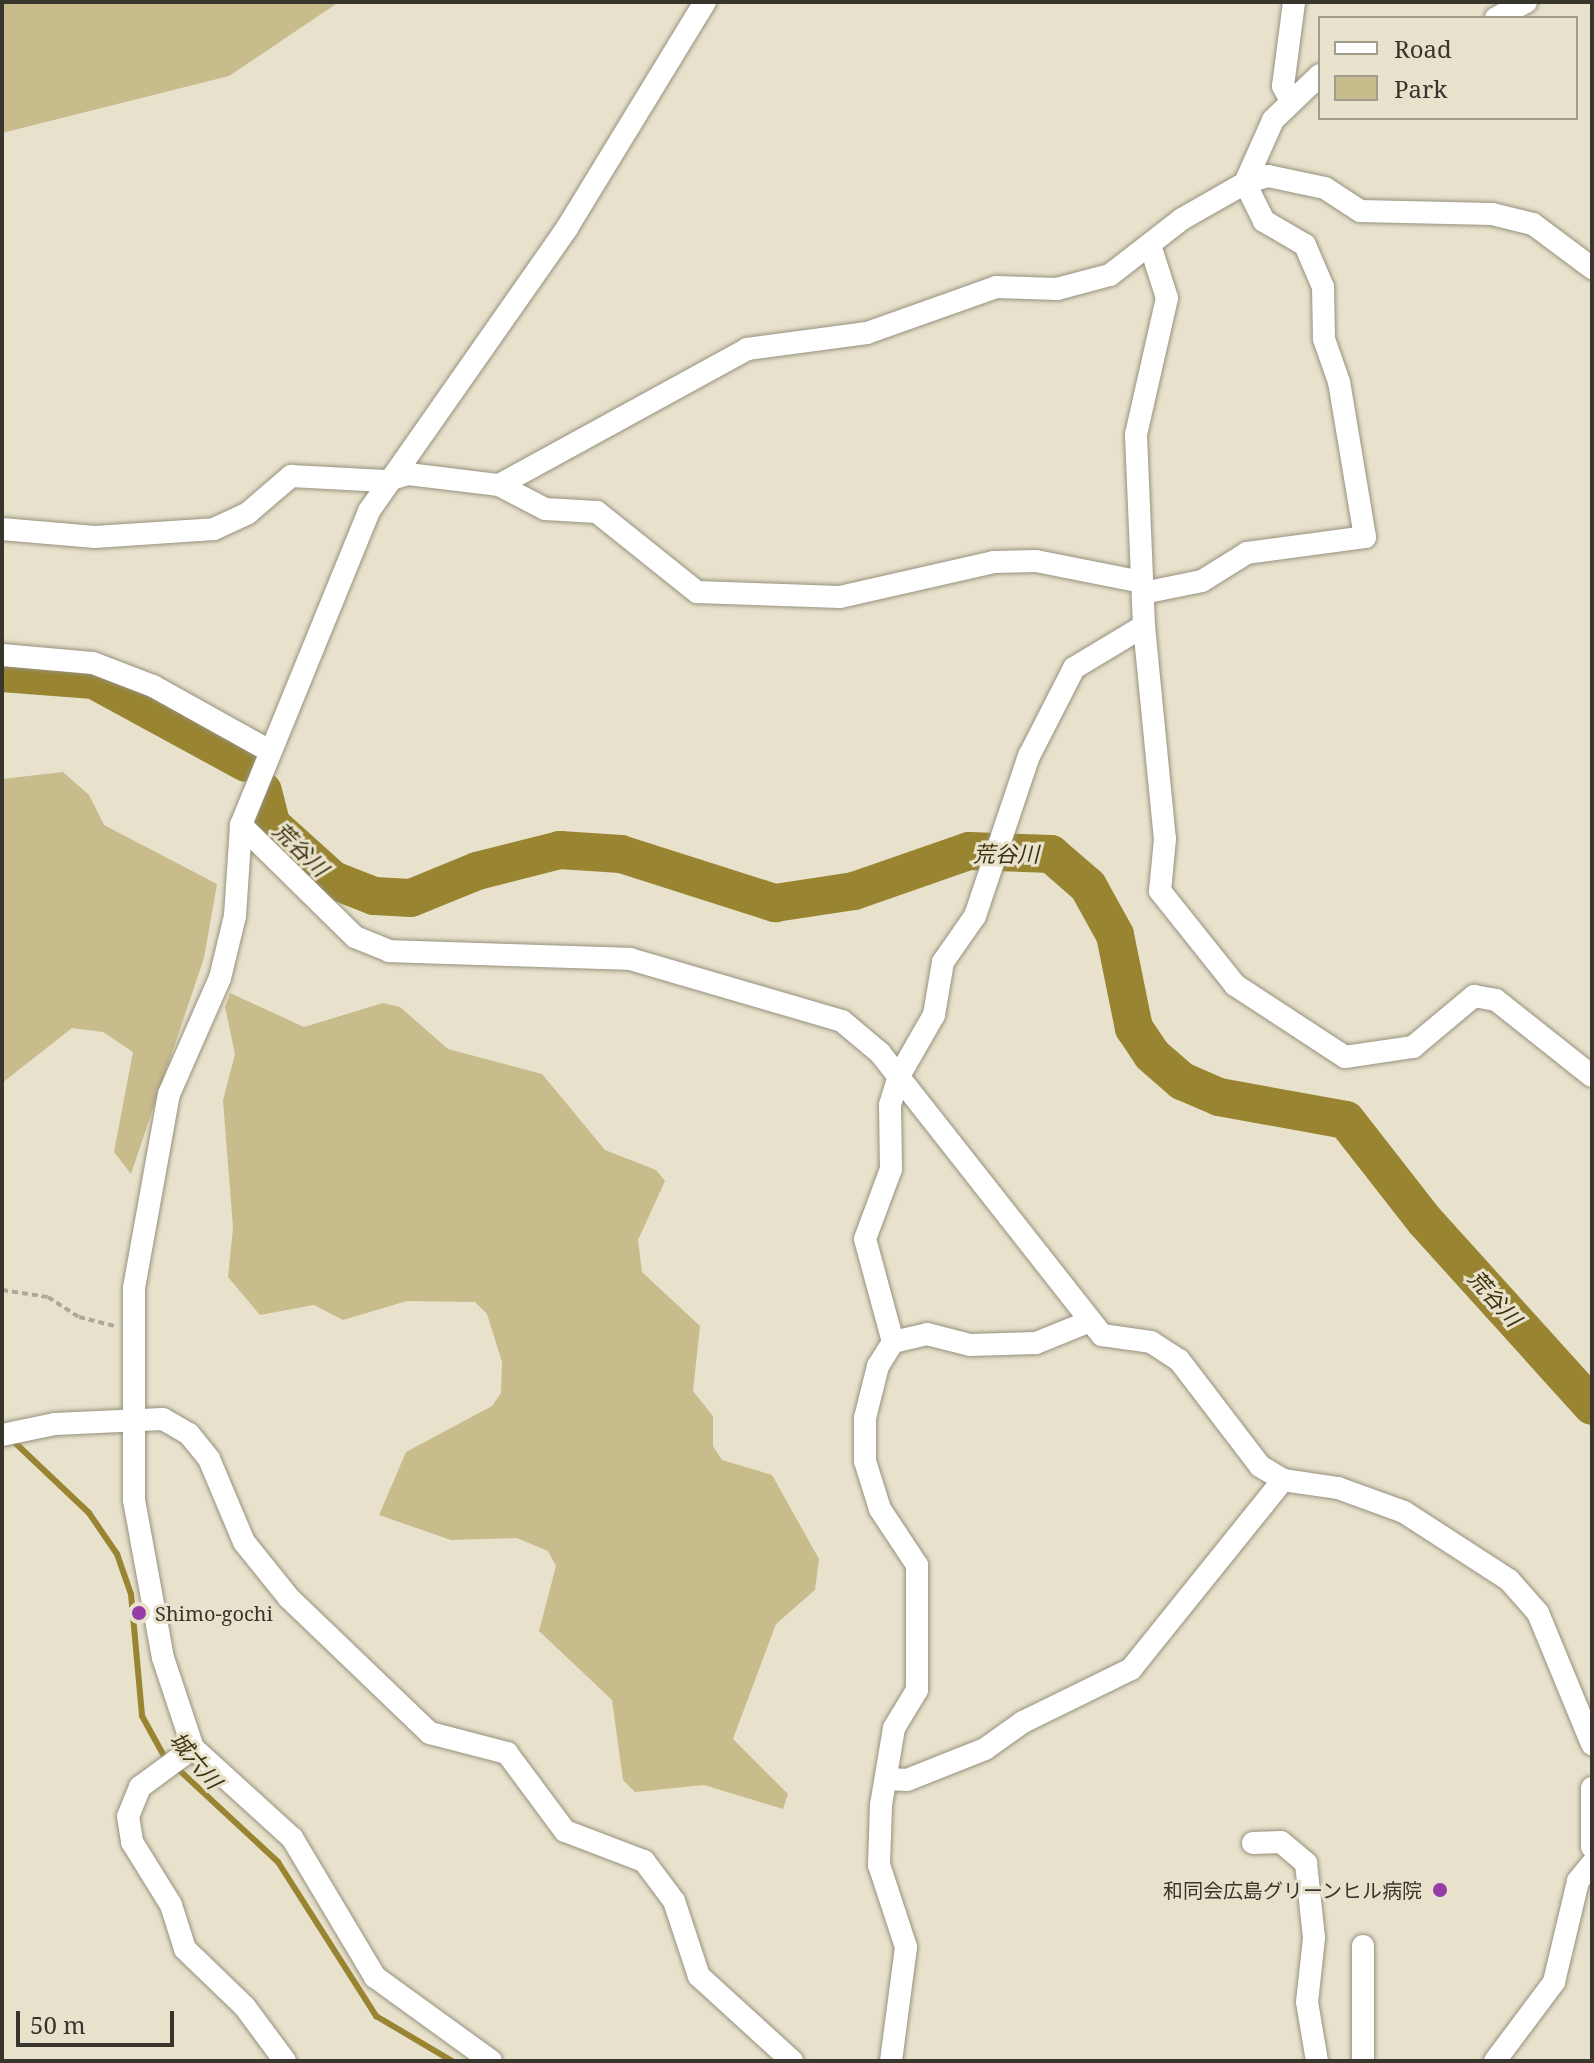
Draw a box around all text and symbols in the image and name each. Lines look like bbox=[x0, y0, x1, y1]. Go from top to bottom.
legend bbox=[1318, 16, 1578, 120]
text: Road bbox=[1394, 32, 1452, 65]
text: Park bbox=[1394, 72, 1447, 105]
water label: 荒谷川 bbox=[268, 817, 334, 881]
water label: 荒谷川 bbox=[973, 841, 1039, 867]
water label: 荒谷川 bbox=[1463, 1265, 1527, 1331]
place label: Shimo-gochi bbox=[155, 1601, 273, 1625]
marker: Shimo-gochi bbox=[130, 1604, 148, 1622]
water label: 城六川 bbox=[165, 1726, 227, 1794]
place label: 和同会広島グリーンヒル病院 bbox=[1162, 1878, 1422, 1902]
marker: 和同会広島グリーンヒル病院 bbox=[1429, 1879, 1451, 1901]
scale bar bbox=[20, 1995, 178, 2045]
text: 50 m bbox=[30, 2008, 86, 2041]

